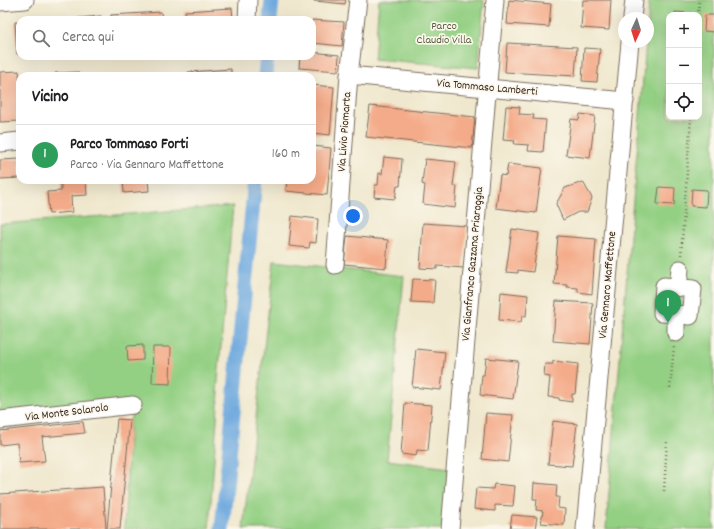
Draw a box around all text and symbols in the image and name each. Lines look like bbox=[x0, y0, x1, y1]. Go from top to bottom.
north arrow bbox=[618, 12, 654, 48]
map controls bbox=[666, 12, 702, 120]
button: + bbox=[666, 12, 702, 48]
search box bbox=[16, 16, 316, 60]
park label: Parco Claudio Villa bbox=[417, 18, 472, 49]
icon: search bbox=[30, 27, 52, 49]
text: Cerca qui bbox=[62, 27, 114, 49]
button: − bbox=[666, 48, 702, 84]
street label: Via Tommaso Lamberti bbox=[436, 75, 538, 101]
button: locate bbox=[666, 84, 702, 120]
text: Vicino bbox=[32, 86, 69, 110]
street label: Via Livio Piomarta bbox=[334, 91, 356, 173]
text: Parco Tommaso Forti bbox=[70, 134, 188, 156]
text: 1 bbox=[44, 145, 46, 164]
text: 160 m bbox=[272, 145, 300, 164]
text: Parco · Via Gennaro Maffettone bbox=[70, 156, 224, 175]
street label: Via Gianfranco Gazzana Priaroggia bbox=[458, 186, 488, 342]
your location bbox=[343, 206, 363, 226]
street label: Via Gennaro Maffettone bbox=[595, 230, 621, 340]
pin: 1 bbox=[655, 290, 681, 323]
street label: Via Monte Solarolo bbox=[24, 399, 110, 427]

